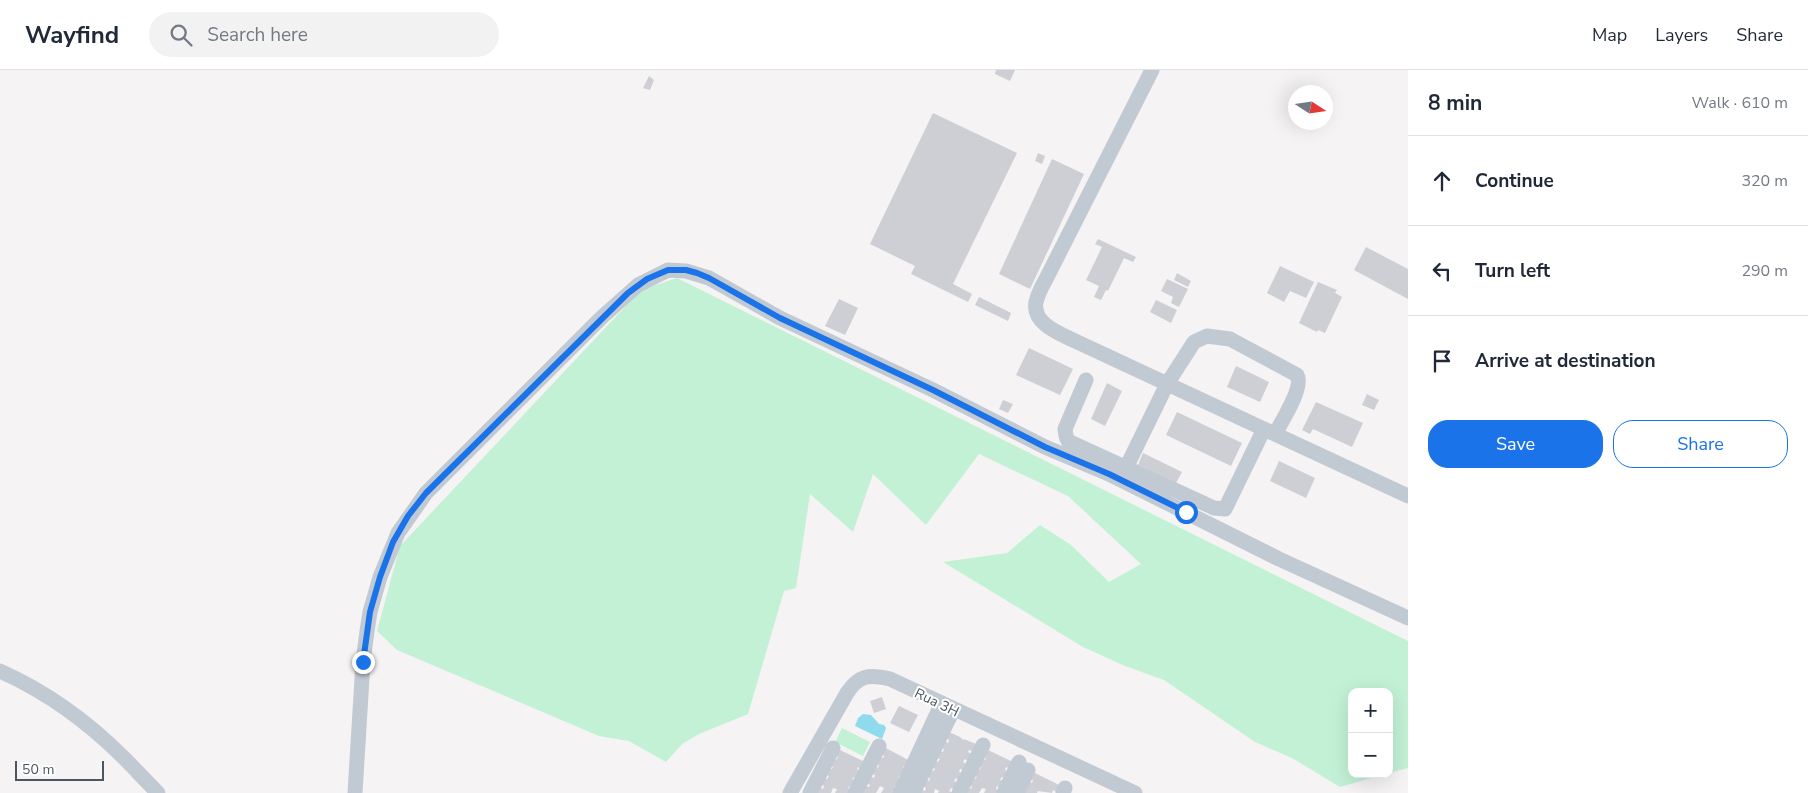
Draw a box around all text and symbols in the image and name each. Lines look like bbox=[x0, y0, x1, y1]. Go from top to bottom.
search box bbox=[149, 12, 499, 57]
text: Wayfind bbox=[25, 19, 119, 51]
icon: search bbox=[167, 21, 195, 49]
text: Search here bbox=[207, 22, 308, 48]
text: Map bbox=[1592, 23, 1627, 47]
text: Layers bbox=[1655, 23, 1708, 47]
text: Share bbox=[1736, 23, 1783, 47]
north arrow bbox=[1288, 85, 1333, 130]
text: 8 min bbox=[1428, 89, 1482, 117]
text: Walk · 610 m bbox=[1692, 92, 1788, 114]
icon: ahead bbox=[1428, 167, 1456, 195]
text: Continue bbox=[1475, 168, 1554, 194]
text: 320 m bbox=[1741, 170, 1788, 192]
icon: left bbox=[1428, 257, 1456, 285]
text: Turn left bbox=[1475, 258, 1550, 284]
text: 290 m bbox=[1741, 260, 1788, 282]
icon: arrive bbox=[1428, 347, 1456, 375]
text: Arrive at destination bbox=[1475, 348, 1656, 374]
button: Save bbox=[1428, 420, 1603, 468]
button: Share bbox=[1613, 420, 1788, 468]
route start bbox=[1175, 501, 1198, 524]
route end bbox=[352, 651, 375, 674]
street label: Rua 3H bbox=[911, 684, 962, 721]
map controls bbox=[1348, 688, 1393, 778]
button: + bbox=[1348, 688, 1393, 733]
button: − bbox=[1348, 733, 1393, 778]
scale bar bbox=[15, 758, 104, 781]
text: 50 m bbox=[22, 760, 54, 779]

